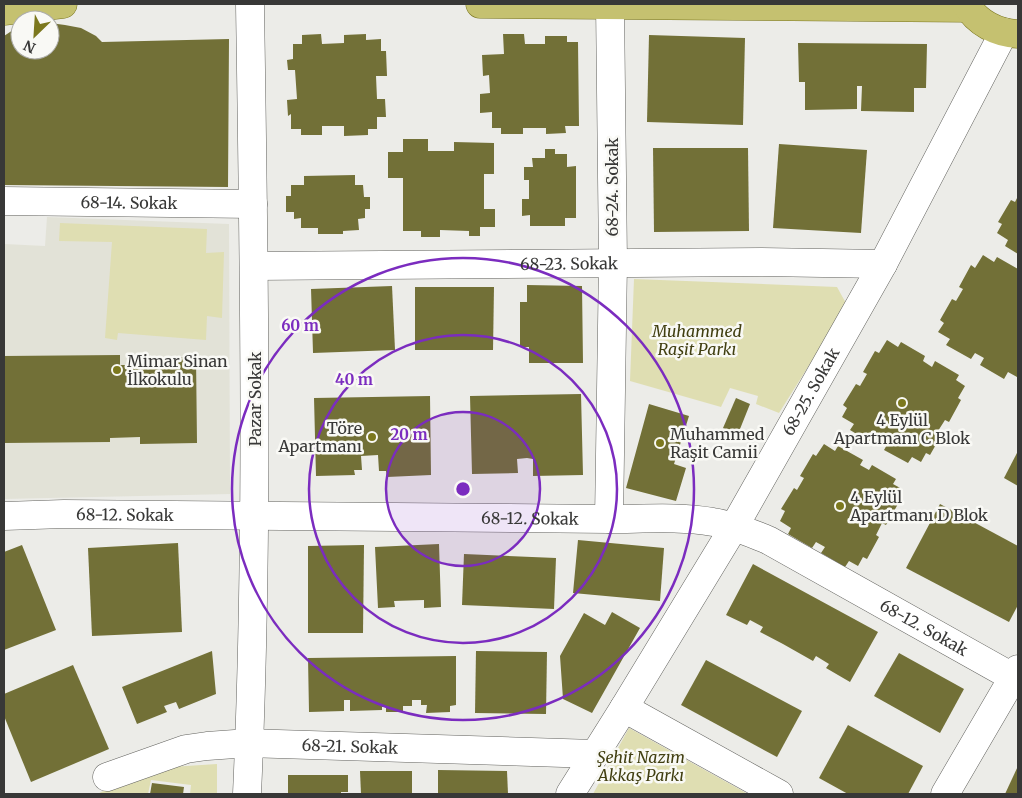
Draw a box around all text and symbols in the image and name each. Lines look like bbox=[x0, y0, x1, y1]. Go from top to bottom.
north arrow bbox=[10, 10, 60, 60]
text: N bbox=[21, 36, 38, 57]
street label: 68-24. Sokak bbox=[602, 137, 622, 236]
street label: 68-14. Sokak bbox=[80, 192, 178, 213]
street label: 68-23. Sokak bbox=[520, 253, 619, 274]
text: 60 m bbox=[281, 316, 319, 335]
park label: Muhammed Raşit Parkı bbox=[651, 321, 742, 359]
street label: 68-25. Sokak bbox=[778, 343, 844, 439]
place label: Mimar Sinan İlkokulu bbox=[127, 351, 228, 389]
street label: Pazar Sokak bbox=[245, 351, 265, 446]
marker: Mimar Sinan İlkokulu bbox=[111, 364, 123, 376]
text: 40 m bbox=[335, 370, 373, 389]
marker: 4 Eylül Apartmanı C Blok bbox=[896, 397, 908, 409]
place label: 4 Eylül Apartmanı C Blok bbox=[833, 410, 971, 448]
place label: Töre Apartmanı bbox=[277, 418, 362, 456]
place label: Muhammed Raşit Camii bbox=[670, 424, 765, 462]
text: 20 m bbox=[390, 425, 428, 444]
marker: Töre Apartmanı bbox=[366, 431, 378, 443]
marker: Muhammed Raşit Camii bbox=[654, 437, 666, 449]
centre of rings bbox=[454, 480, 472, 498]
place label: 4 Eylül Apartmanı D Blok bbox=[849, 487, 989, 525]
marker: 4 Eylül Apartmanı D Blok bbox=[834, 500, 846, 512]
street label: 68-12. Sokak bbox=[76, 504, 175, 525]
street label: 68-12. Sokak bbox=[481, 508, 580, 529]
street label: 68-12. Sokak bbox=[876, 595, 972, 660]
street label: 68-21. Sokak bbox=[301, 735, 399, 758]
park label: Şehit Nazım Akkaş Parkı bbox=[596, 747, 685, 785]

